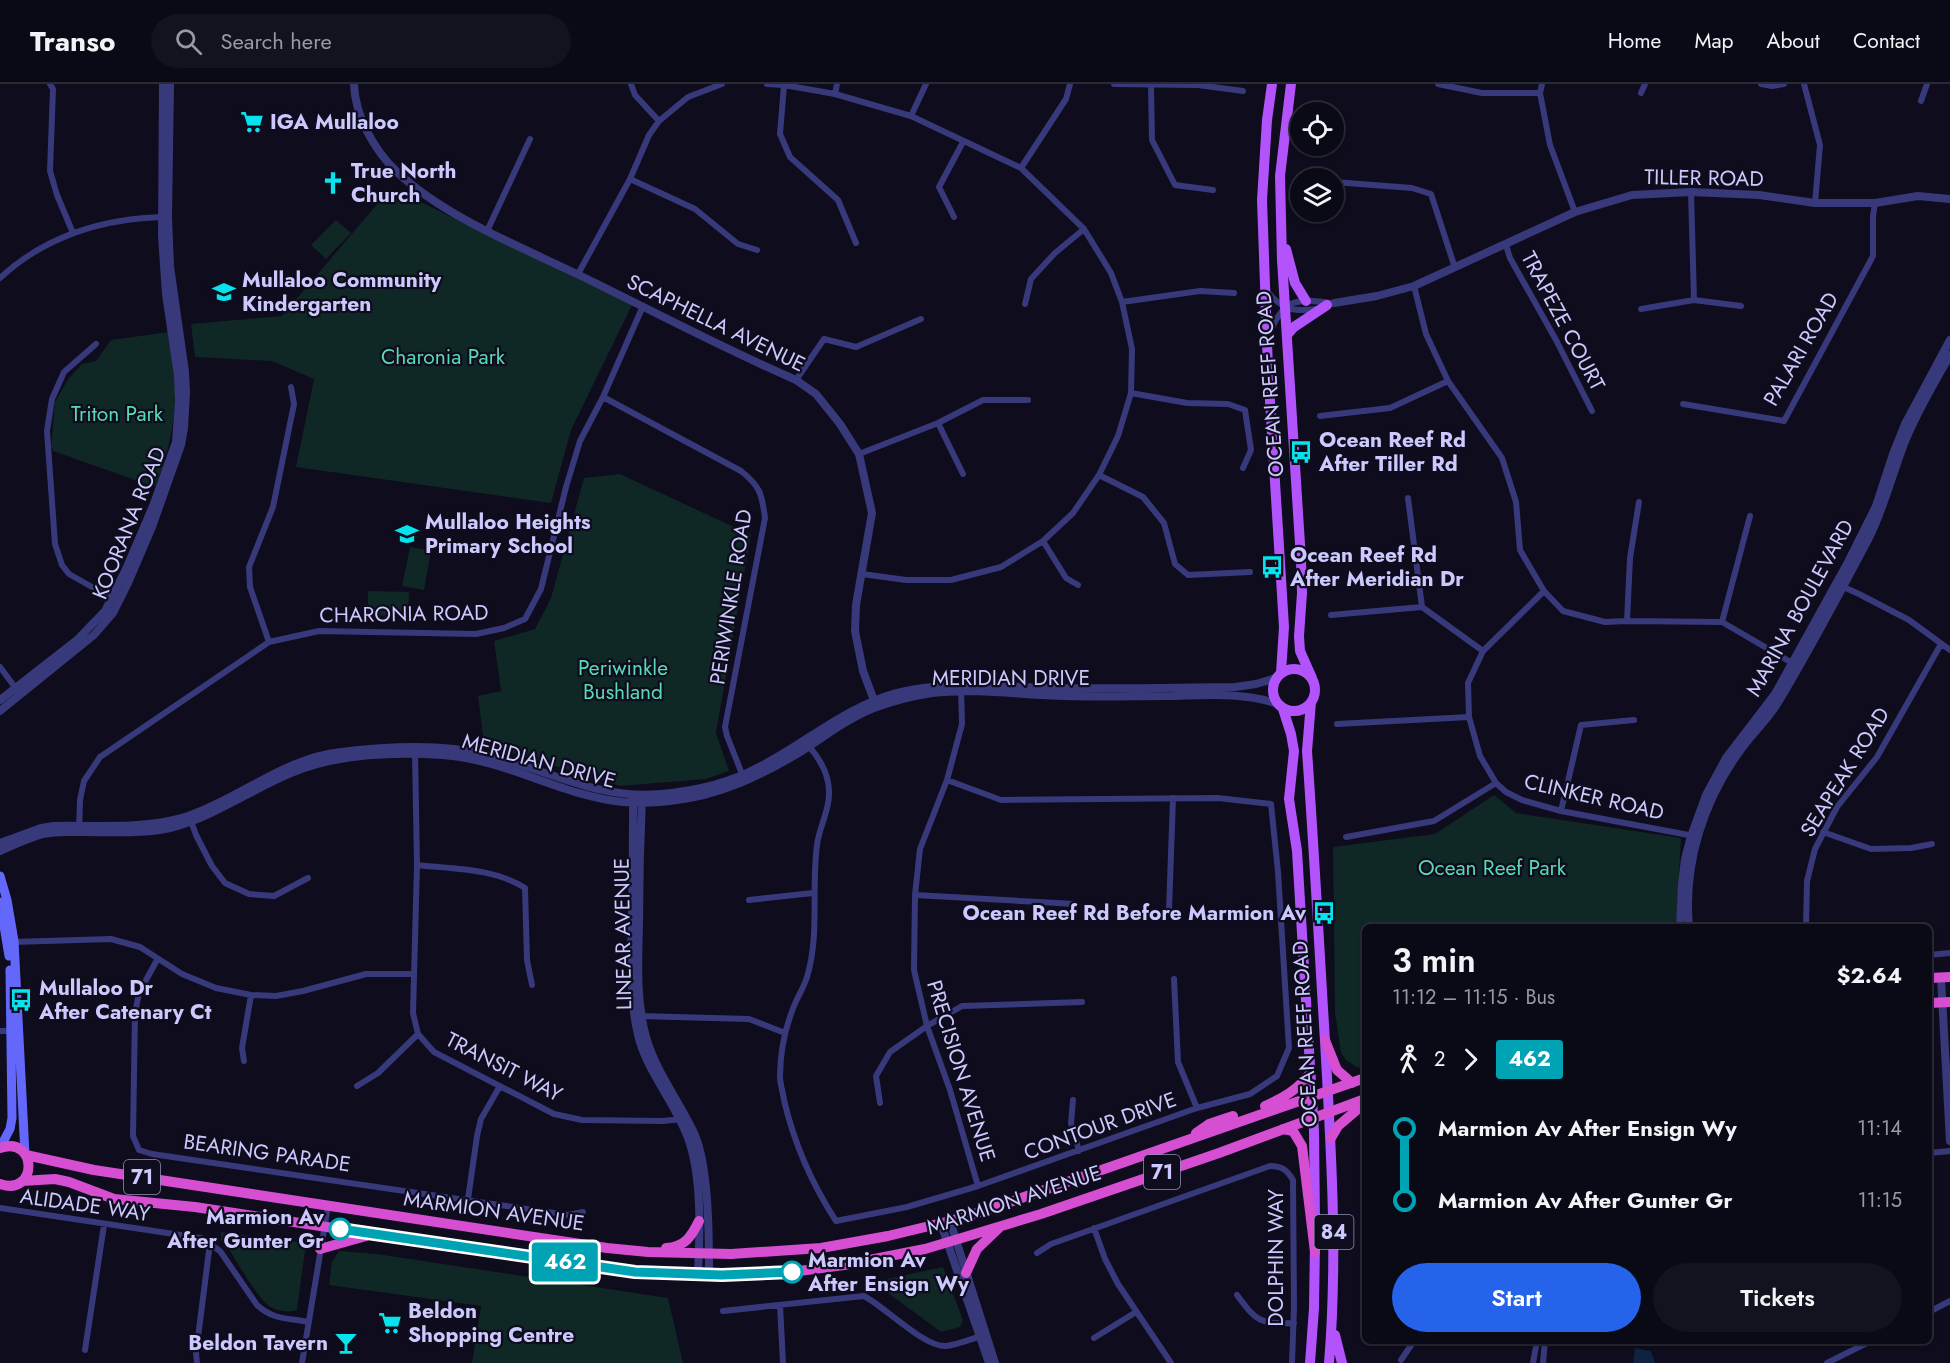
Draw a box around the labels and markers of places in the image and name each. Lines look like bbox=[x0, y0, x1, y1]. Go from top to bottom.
place label: IGA Mullaloo bbox=[270, 107, 399, 137]
supermarket icon: IGA Mullaloo bbox=[239, 109, 265, 135]
place label: True North Church bbox=[351, 156, 456, 210]
church icon: True North Church bbox=[320, 170, 346, 196]
place label: Mullaloo Community Kindergarten bbox=[242, 265, 442, 319]
school or university icon: Mullaloo Community Kindergarten bbox=[211, 279, 237, 305]
place label: Ocean Reef Rd After Tiller Rd bbox=[1318, 425, 1466, 479]
bus stop icon: Ocean Reef Rd After Tiller Rd bbox=[1288, 439, 1314, 465]
place label: Mullaloo Heights Primary School bbox=[425, 507, 591, 561]
school or university icon: Mullaloo Heights Primary School bbox=[394, 521, 420, 547]
place label: Ocean Reef Rd After Meridian Dr bbox=[1289, 540, 1464, 594]
bus stop icon: Ocean Reef Rd After Meridian Dr bbox=[1259, 554, 1285, 580]
place label: Ocean Reef Rd Before Marmion Av bbox=[963, 898, 1307, 928]
bus stop icon: Ocean Reef Rd Before Marmion Av bbox=[1311, 900, 1337, 926]
place label: Mullaloo Dr After Catenary Ct bbox=[38, 973, 212, 1027]
bus stop icon: Mullaloo Dr After Catenary Ct bbox=[8, 987, 34, 1013]
place label: Marmion Av After Gunter Gr bbox=[166, 1202, 325, 1256]
marker: Marmion Av After Gunter Gr bbox=[329, 1218, 351, 1240]
place label: Marmion Av After Ensign Wy bbox=[807, 1245, 970, 1299]
marker: Marmion Av After Ensign Wy bbox=[781, 1261, 803, 1283]
place label: Beldon Shopping Centre bbox=[408, 1296, 574, 1350]
supermarket icon: Beldon Shopping Centre bbox=[377, 1310, 403, 1336]
place label: Beldon Tavern bbox=[188, 1328, 328, 1358]
bar icon: Beldon Tavern bbox=[333, 1330, 359, 1356]

